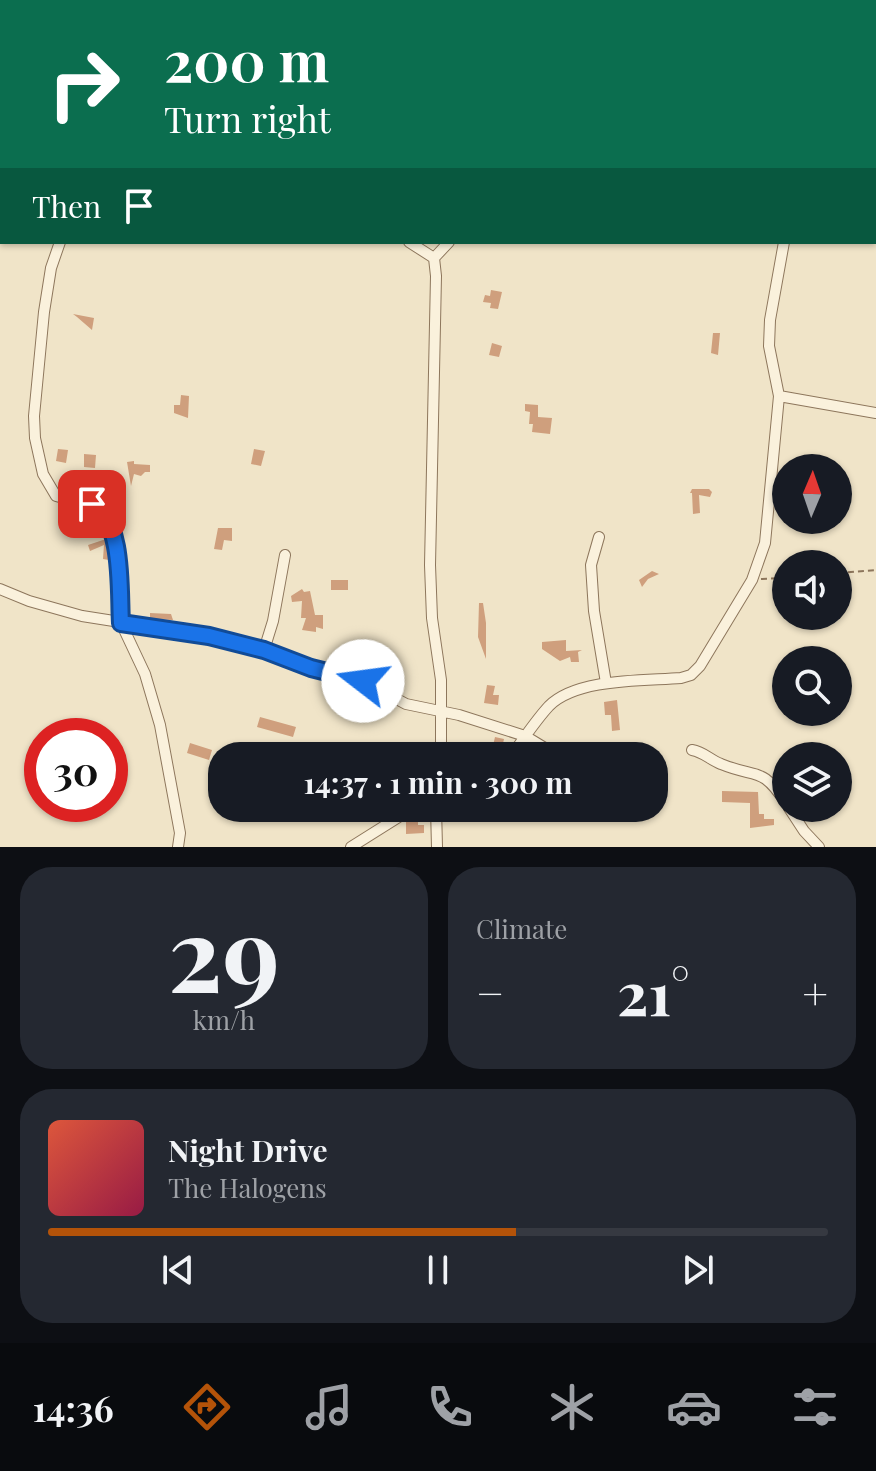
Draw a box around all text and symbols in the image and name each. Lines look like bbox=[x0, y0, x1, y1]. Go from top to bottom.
text: 200 m bbox=[164, 22, 329, 97]
icon: right bbox=[32, 32, 136, 136]
text: Turn right bbox=[164, 94, 331, 142]
icon: arrive bbox=[117, 184, 161, 228]
text: Then bbox=[32, 186, 101, 226]
north arrow bbox=[772, 454, 852, 534]
map controls bbox=[772, 454, 852, 822]
pin bbox=[58, 470, 126, 538]
icon: arrive bbox=[70, 482, 114, 526]
button: sound bbox=[772, 550, 852, 630]
position arrow bbox=[321, 639, 405, 723]
button: search bbox=[772, 646, 852, 726]
speed limit sign: 30 bbox=[24, 718, 128, 822]
button: layers bbox=[772, 742, 852, 822]
text: 14:37 · 1 min · 300 m bbox=[303, 762, 573, 802]
text: 29 bbox=[168, 880, 280, 1019]
text: Climate bbox=[476, 911, 567, 946]
text: 21° bbox=[617, 951, 690, 1031]
text: − bbox=[476, 962, 504, 1021]
text: + bbox=[802, 962, 828, 1021]
text: km/h bbox=[193, 1002, 255, 1037]
text: Night Drive bbox=[168, 1130, 328, 1170]
text: The Halogens bbox=[168, 1170, 327, 1205]
icon: previous bbox=[156, 1248, 200, 1292]
icon: pause bbox=[416, 1248, 460, 1292]
icon: next bbox=[676, 1248, 720, 1292]
icon: directions bbox=[179, 1379, 235, 1435]
icon: music bbox=[301, 1379, 357, 1435]
icon: phone bbox=[422, 1379, 478, 1435]
icon: climate bbox=[544, 1379, 600, 1435]
icon: car bbox=[666, 1379, 722, 1435]
icon: filters bbox=[787, 1379, 843, 1435]
text: 14:36 bbox=[33, 1383, 114, 1431]

